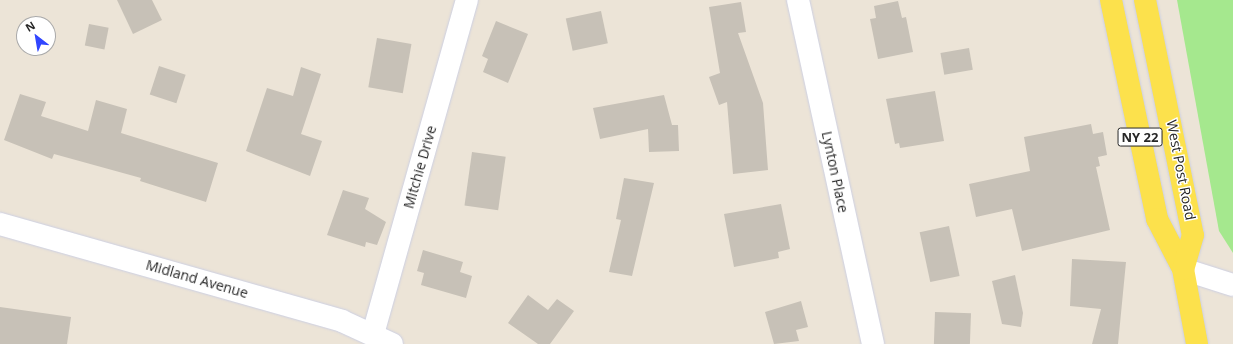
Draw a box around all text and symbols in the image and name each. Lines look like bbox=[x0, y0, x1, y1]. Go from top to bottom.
north arrow bbox=[16, 16, 56, 56]
text: N bbox=[22, 17, 38, 35]
street label: West Post Road bbox=[1163, 119, 1199, 221]
street label: Mitchie Drive bbox=[400, 123, 440, 211]
road number: NY 22 bbox=[1117, 126, 1163, 148]
street label: Lynton Place bbox=[818, 130, 852, 214]
street label: Midland Avenue bbox=[144, 256, 250, 302]

